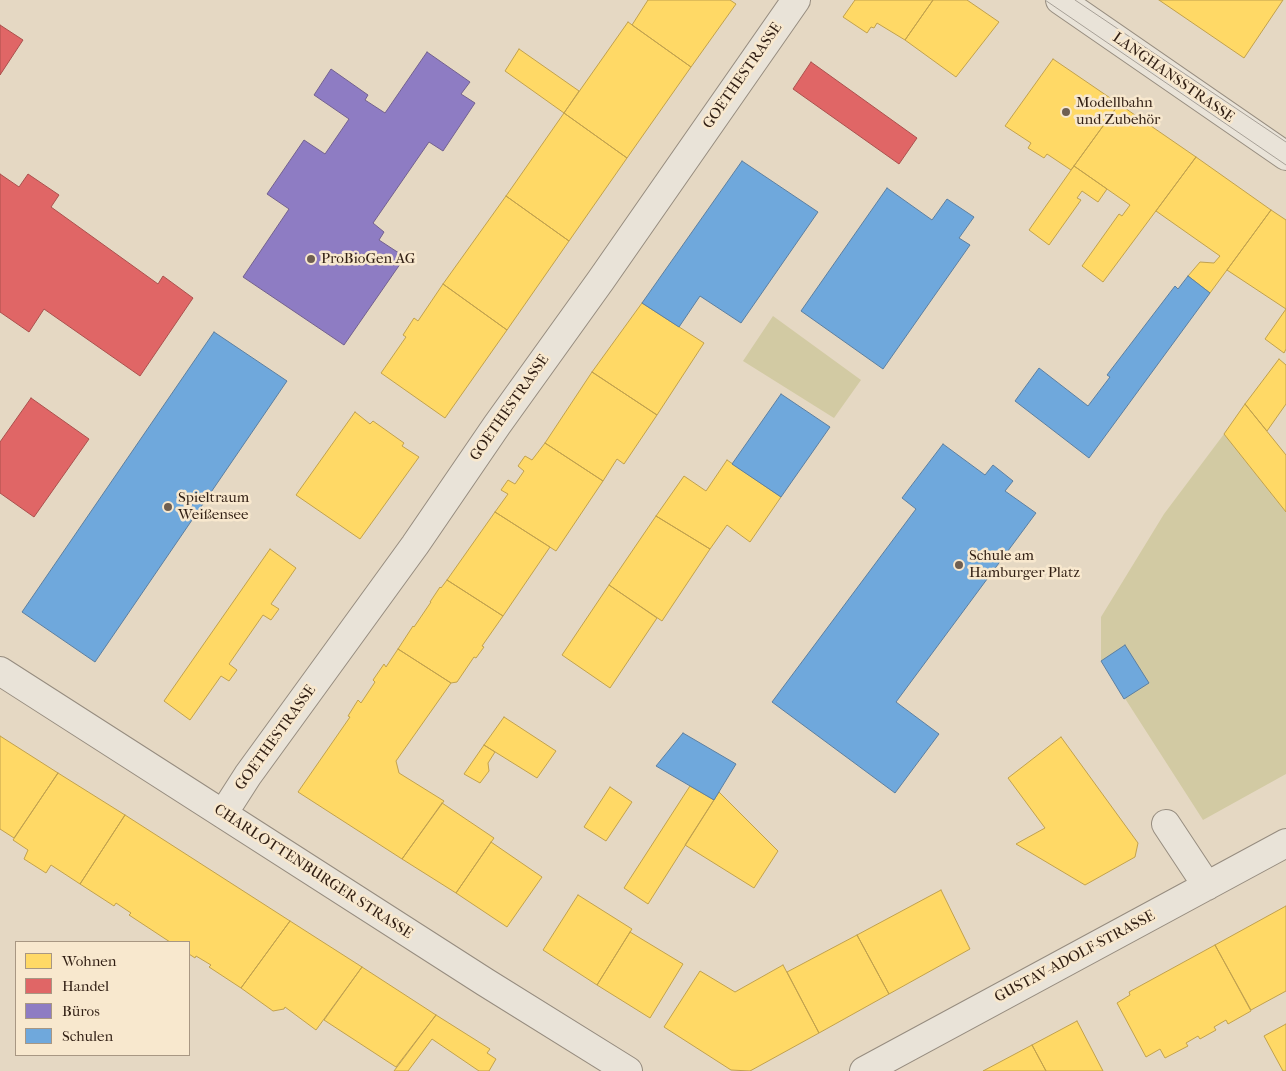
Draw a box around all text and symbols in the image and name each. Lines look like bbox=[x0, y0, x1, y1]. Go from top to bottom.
street label: GOETHESTRASSE bbox=[700, 19, 786, 133]
street label: LANGHANSSTRASSE bbox=[1109, 29, 1237, 127]
place label: Modellbahn und Zubehör bbox=[1076, 94, 1160, 129]
marker: Modellbahn und Zubehör bbox=[1060, 106, 1072, 118]
place label: ProBioGen AG bbox=[321, 250, 415, 268]
marker: ProBioGen AG bbox=[305, 253, 317, 265]
street label: GOETHESTRASSE bbox=[467, 351, 553, 465]
place label: Spieltraum Weißensee bbox=[178, 489, 249, 524]
marker: Spieltraum Weißensee bbox=[162, 501, 174, 513]
place label: Schule am Hamburger Platz bbox=[969, 547, 1080, 582]
marker: Schule am Hamburger Platz bbox=[953, 559, 965, 571]
street label: GOETHESTRASSE bbox=[232, 682, 320, 794]
street label: CHARLOTTENBURGER STRASSE bbox=[210, 801, 416, 943]
street label: GUSTAV-ADOLF-STRASSE bbox=[992, 907, 1158, 1007]
legend bbox=[15, 941, 190, 1056]
text: Wohnen bbox=[62, 952, 116, 970]
text: Handel bbox=[62, 977, 109, 995]
text: Büros bbox=[62, 1002, 100, 1020]
text: Schulen bbox=[62, 1027, 113, 1045]

